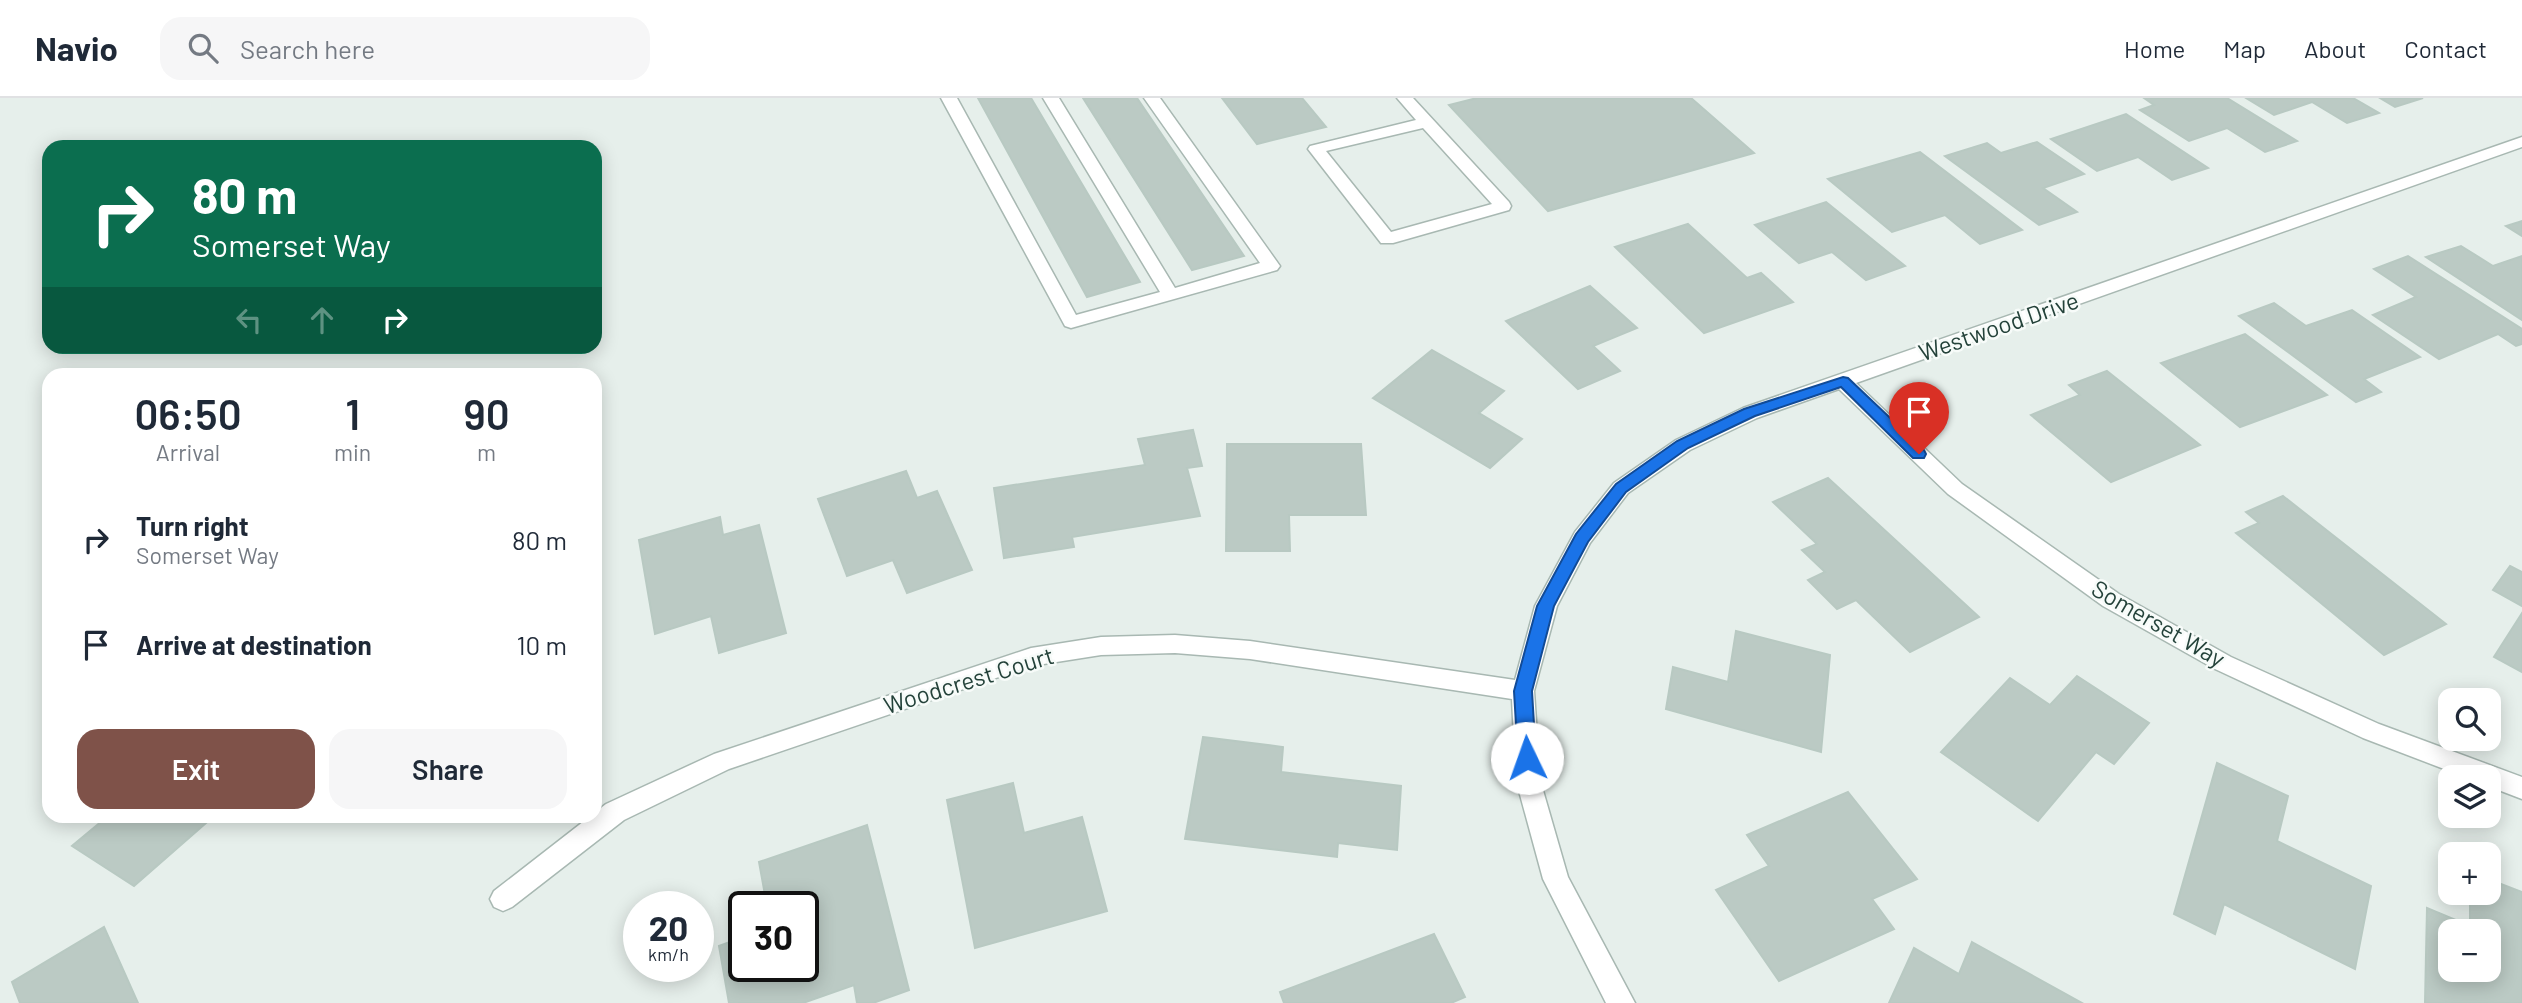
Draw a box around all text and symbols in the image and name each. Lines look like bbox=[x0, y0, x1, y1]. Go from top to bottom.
search box bbox=[160, 17, 650, 80]
text: Navio bbox=[35, 28, 118, 68]
icon: search bbox=[184, 29, 222, 67]
text: Search here bbox=[240, 33, 375, 64]
text: Home bbox=[2124, 34, 2185, 63]
text: Map bbox=[2223, 34, 2266, 63]
text: About bbox=[2304, 34, 2366, 63]
text: Contact bbox=[2404, 34, 2487, 63]
text: 80 m bbox=[192, 165, 297, 224]
icon: right bbox=[77, 168, 168, 259]
text: Somerset Way bbox=[192, 225, 391, 263]
street label: Westwood Drive bbox=[1915, 285, 2082, 367]
icon: left bbox=[230, 301, 268, 339]
icon: ahead bbox=[303, 301, 341, 339]
icon: right bbox=[376, 301, 414, 339]
pin bbox=[1889, 382, 1949, 454]
text: 06:50 bbox=[134, 388, 242, 438]
text: 1 bbox=[345, 388, 360, 438]
text: 90 bbox=[464, 388, 510, 438]
icon: arrive bbox=[1900, 393, 1938, 431]
text: Arrival bbox=[156, 438, 220, 466]
text: min bbox=[334, 438, 371, 466]
text: m bbox=[477, 438, 496, 466]
text: Turn right bbox=[136, 510, 249, 541]
icon: right bbox=[77, 521, 115, 559]
text: 80 m bbox=[512, 524, 567, 555]
text: Somerset Way bbox=[136, 541, 279, 569]
street label: Somerset Way bbox=[2087, 573, 2231, 673]
icon: arrive bbox=[77, 626, 115, 664]
text: Arrive at destination bbox=[136, 629, 372, 660]
text: 10 m bbox=[517, 629, 567, 660]
street label: Woodcrest Court bbox=[880, 640, 1057, 719]
map controls bbox=[2438, 688, 2501, 982]
button: search bbox=[2438, 688, 2501, 751]
position arrow bbox=[1490, 721, 1564, 795]
button: Exit bbox=[77, 729, 315, 809]
button: Share bbox=[329, 729, 567, 809]
button: layers bbox=[2438, 765, 2501, 828]
button: + bbox=[2438, 842, 2501, 905]
speed limit sign: 30 bbox=[728, 891, 819, 982]
text: 20 bbox=[649, 906, 688, 948]
button: − bbox=[2438, 919, 2501, 982]
text: km/h bbox=[648, 943, 689, 965]

